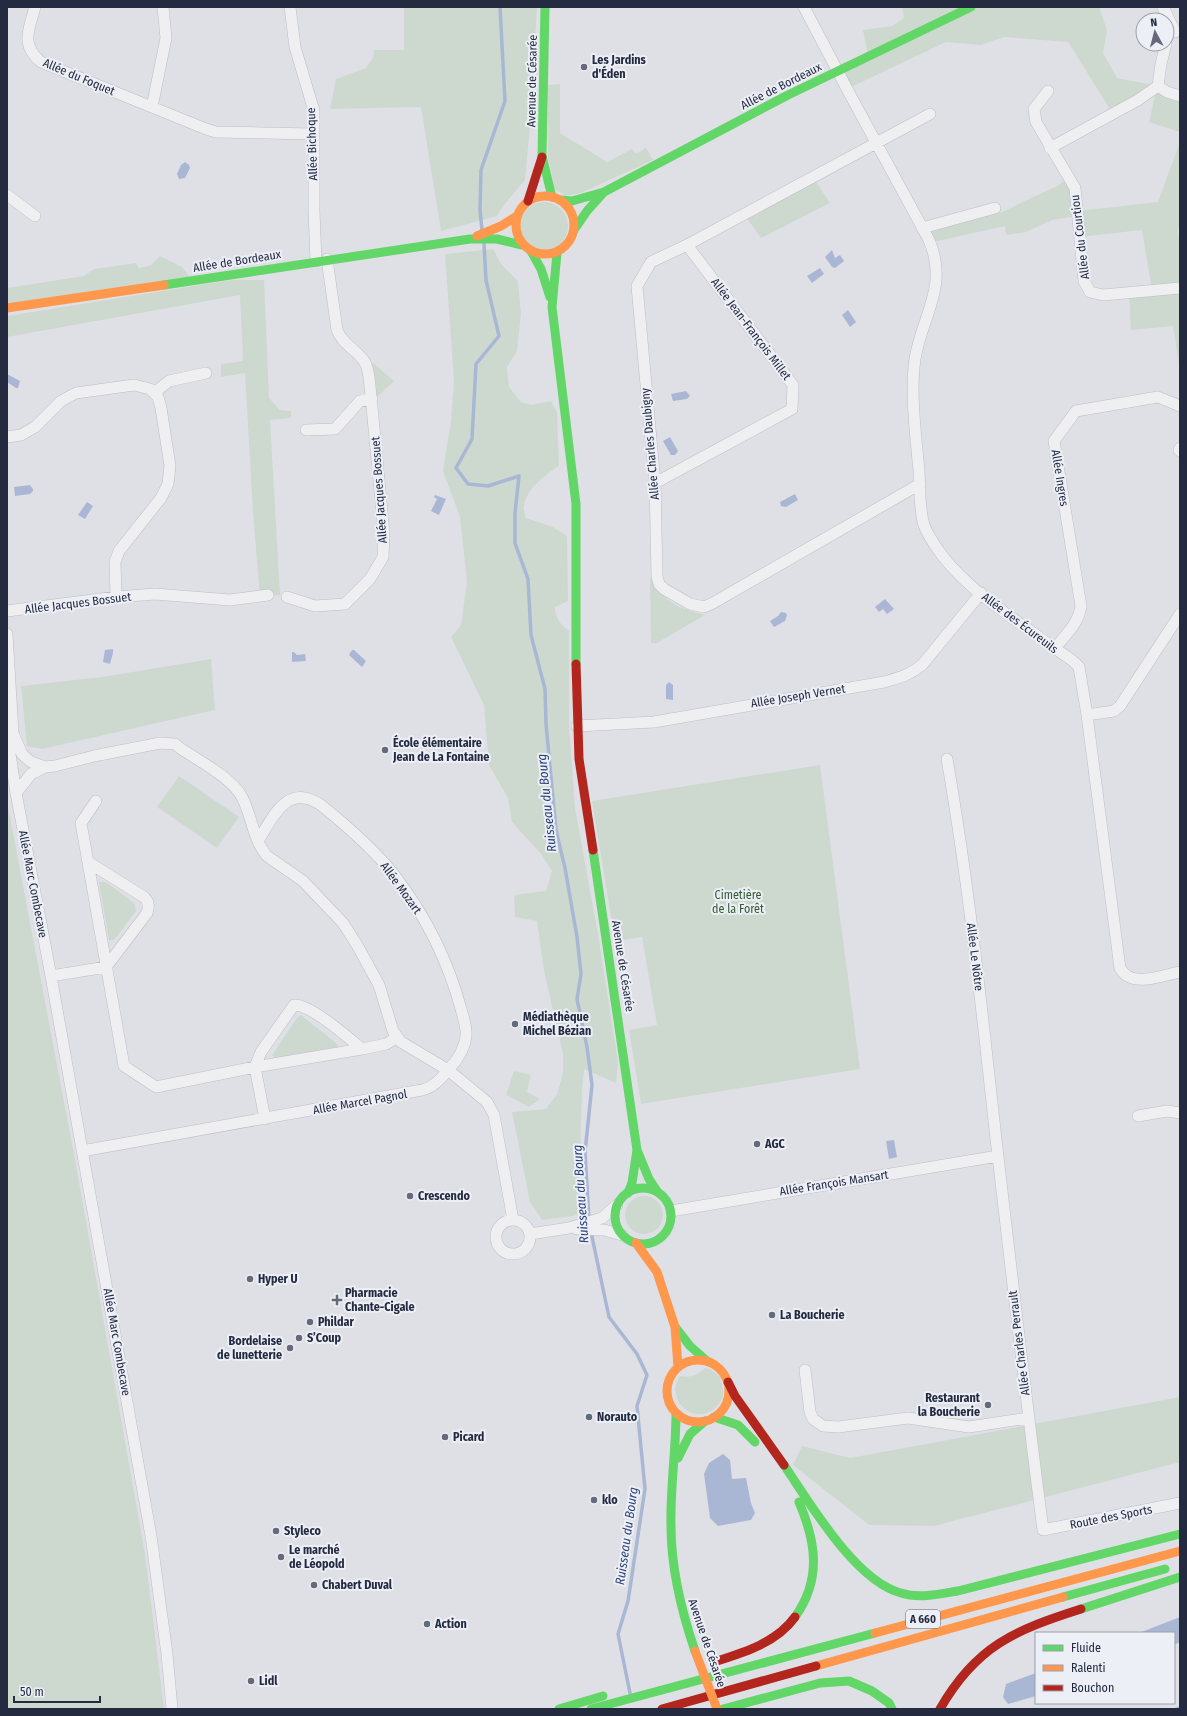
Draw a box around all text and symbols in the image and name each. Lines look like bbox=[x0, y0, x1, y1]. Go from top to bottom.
north arrow bbox=[1135, 12, 1175, 52]
text: N bbox=[1150, 16, 1158, 29]
street label: Avenue de Césarée bbox=[524, 35, 540, 127]
place label: Les Jardins d'Éden bbox=[592, 53, 647, 81]
street label: Allée du Foquet bbox=[41, 56, 117, 98]
street label: Allée de Bordeaux bbox=[738, 59, 824, 112]
marker: Les Jardins d'Éden bbox=[579, 62, 589, 72]
street label: Allée Bichoque bbox=[304, 107, 320, 181]
street label: Allée du Courtiou bbox=[1068, 194, 1092, 280]
street label: Allée de Bordeaux bbox=[192, 247, 283, 275]
street label: Allée Jean-François Millet bbox=[708, 275, 794, 383]
street label: Allée Charles Daubigny bbox=[638, 387, 662, 501]
street label: Allée Jacques Bossuet bbox=[368, 436, 390, 544]
street label: Allée Ingres bbox=[1049, 449, 1071, 507]
street label: Allée des Écureuils bbox=[979, 589, 1061, 656]
street label: Allée Jacques Bossuet bbox=[24, 590, 132, 616]
street label: Allée Joseph Vernet bbox=[750, 682, 846, 710]
place label: École élémentaire Jean de La Fontaine bbox=[392, 734, 489, 764]
marker: École élémentaire Jean de La Fontaine bbox=[380, 745, 390, 755]
water label: Ruisseau du Bourg bbox=[534, 753, 559, 853]
street label: Allée Marc Combecave bbox=[16, 829, 50, 939]
street label: Allée Mozart bbox=[378, 859, 425, 917]
park label: Cimetière de la Forêt bbox=[712, 888, 764, 916]
street label: Avenue de Césarée bbox=[609, 919, 637, 1013]
street label: Allée Le Nôtre bbox=[964, 922, 986, 992]
place label: Médiathèque Michel Bézian bbox=[523, 1010, 591, 1038]
marker: Médiathèque Michel Bézian bbox=[510, 1019, 520, 1029]
street label: Allée Marcel Pagnol bbox=[312, 1087, 408, 1117]
place label: AGC bbox=[764, 1137, 785, 1151]
marker: AGC bbox=[752, 1139, 762, 1149]
water label: Ruisseau du Bourg bbox=[570, 1144, 591, 1244]
street label: Allée François Mansart bbox=[779, 1167, 890, 1199]
place label: Crescendo bbox=[418, 1189, 470, 1203]
marker: Crescendo bbox=[405, 1191, 415, 1201]
place label: Hyper U bbox=[258, 1272, 297, 1286]
marker: Hyper U bbox=[245, 1274, 255, 1284]
place label: Pharmacie Chante-Cigale bbox=[345, 1286, 415, 1314]
street label: Allée Marc Combecave bbox=[101, 1287, 133, 1397]
street label: Allée Charles Perrault bbox=[1006, 1290, 1032, 1396]
marker: Pharmacie Chante-Cigale bbox=[332, 1295, 342, 1305]
place label: La Boucherie bbox=[780, 1308, 845, 1322]
marker: La Boucherie bbox=[767, 1310, 777, 1320]
place label: Phildar bbox=[318, 1315, 354, 1329]
marker: Phildar bbox=[305, 1317, 315, 1327]
place label: S’Coup bbox=[307, 1331, 342, 1345]
marker: S’Coup bbox=[294, 1333, 304, 1343]
place label: Bordelaise de lunetterie bbox=[217, 1334, 282, 1362]
marker: Bordelaise de lunetterie bbox=[285, 1343, 295, 1353]
place label: Restaurant la Boucherie bbox=[918, 1391, 981, 1419]
marker: Restaurant la Boucherie bbox=[983, 1400, 993, 1410]
place label: Norauto bbox=[597, 1410, 638, 1424]
marker: Norauto bbox=[584, 1412, 594, 1422]
place label: Picard bbox=[453, 1430, 484, 1444]
marker: Picard bbox=[440, 1432, 450, 1442]
water label: Ruisseau du Bourg bbox=[612, 1486, 641, 1586]
place label: klo bbox=[602, 1493, 618, 1507]
marker: klo bbox=[589, 1495, 599, 1505]
street label: Route des Sports bbox=[1069, 1502, 1153, 1532]
place label: Styleco bbox=[284, 1524, 321, 1538]
marker: Styleco bbox=[271, 1526, 281, 1536]
place label: Le marché de Léopold bbox=[289, 1543, 345, 1571]
marker: Le marché de Léopold bbox=[276, 1552, 286, 1562]
place label: Chabert Duval bbox=[322, 1578, 393, 1592]
marker: Chabert Duval bbox=[309, 1580, 319, 1590]
street label: Avenue de Césarée bbox=[685, 1597, 729, 1689]
road number: A 660 bbox=[906, 1610, 940, 1628]
place label: Action bbox=[434, 1617, 467, 1631]
marker: Action bbox=[422, 1619, 432, 1629]
legend bbox=[1035, 1632, 1175, 1704]
text: Fluide bbox=[1071, 1641, 1101, 1655]
text: Ralenti bbox=[1071, 1661, 1106, 1675]
place label: Lidl bbox=[259, 1674, 278, 1688]
marker: Lidl bbox=[246, 1676, 256, 1686]
scale bar bbox=[14, 1678, 100, 1704]
text: Bouchon bbox=[1071, 1681, 1114, 1695]
text: 50 m bbox=[20, 1685, 44, 1699]

